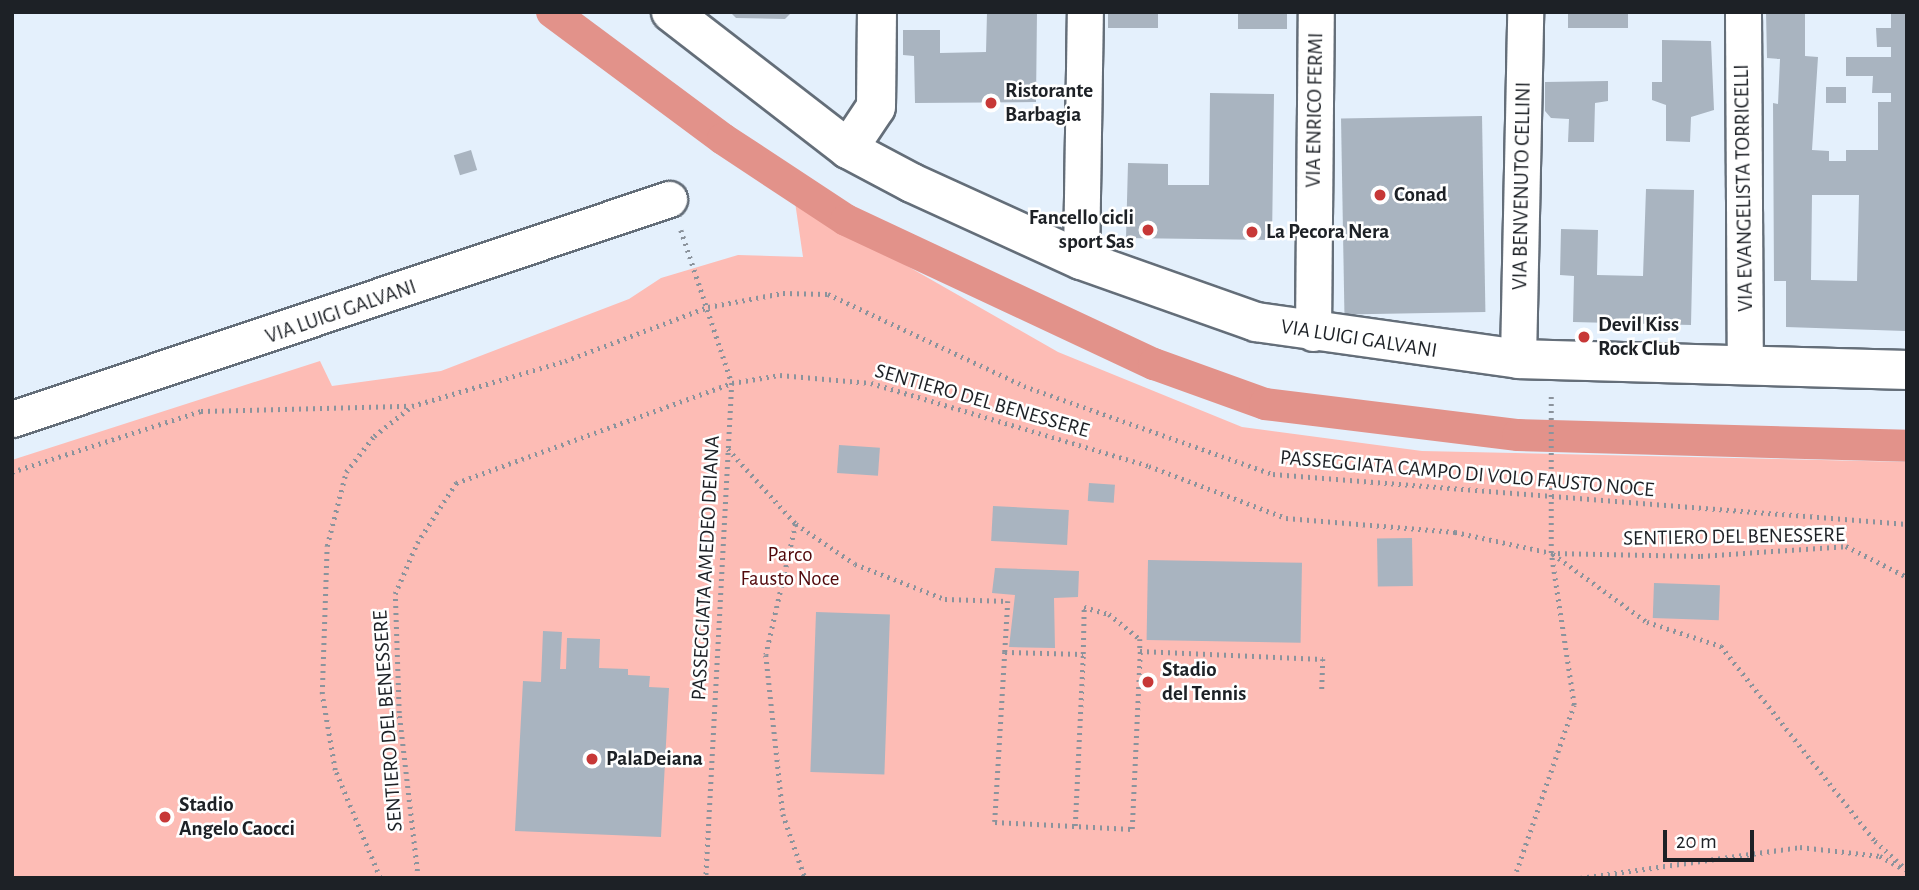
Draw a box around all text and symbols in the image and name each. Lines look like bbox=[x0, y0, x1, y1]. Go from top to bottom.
street label: VIA ENRICO FERMI bbox=[1301, 32, 1329, 188]
street label: VIA EVANGELISTA TORRICELLI bbox=[1729, 64, 1759, 312]
place label: Ristorante Barbagia bbox=[1005, 78, 1093, 128]
street label: VIA BENVENUTO CELLINI bbox=[1508, 82, 1536, 290]
marker: Ristorante Barbagia bbox=[983, 95, 999, 111]
place label: Conad bbox=[1394, 182, 1447, 208]
marker: Conad bbox=[1372, 187, 1388, 203]
place label: Fancello cicli sport Sas bbox=[1029, 205, 1134, 255]
place label: La Pecora Nera bbox=[1266, 219, 1389, 245]
marker: Fancello cicli sport Sas bbox=[1140, 222, 1156, 238]
marker: La Pecora Nera bbox=[1244, 224, 1260, 240]
street label: VIA LUIGI GALVANI bbox=[262, 274, 420, 350]
place label: Devil Kiss Rock Club bbox=[1598, 312, 1680, 362]
street label: VIA LUIGI GALVANI bbox=[1279, 314, 1439, 364]
marker: Devil Kiss Rock Club bbox=[1576, 329, 1592, 345]
street label: SENTIERO DEL BENESSERE bbox=[872, 358, 1092, 444]
street label: PASSEGGIATA AMEDEO DEIANA bbox=[686, 435, 726, 701]
street label: PASSEGGIATA CAMPO DI VOLO FAUSTO NOCE bbox=[1279, 445, 1655, 503]
street label: SENTIERO DEL BENESSERE bbox=[1623, 522, 1845, 552]
park label: Parco Fausto Noce bbox=[741, 542, 839, 592]
street label: SENTIERO DEL BENESSERE bbox=[368, 609, 408, 833]
place label: Stadio del Tennis bbox=[1162, 657, 1246, 707]
marker: Stadio del Tennis bbox=[1140, 674, 1156, 690]
place label: PalaDeiana bbox=[606, 746, 703, 772]
marker: PalaDeiana bbox=[584, 751, 600, 767]
place label: Stadio Angelo Caocci bbox=[179, 792, 295, 842]
marker: Stadio Angelo Caocci bbox=[157, 809, 173, 825]
scale bar bbox=[1667, 816, 1758, 860]
text: 20 m bbox=[1676, 831, 1717, 852]

